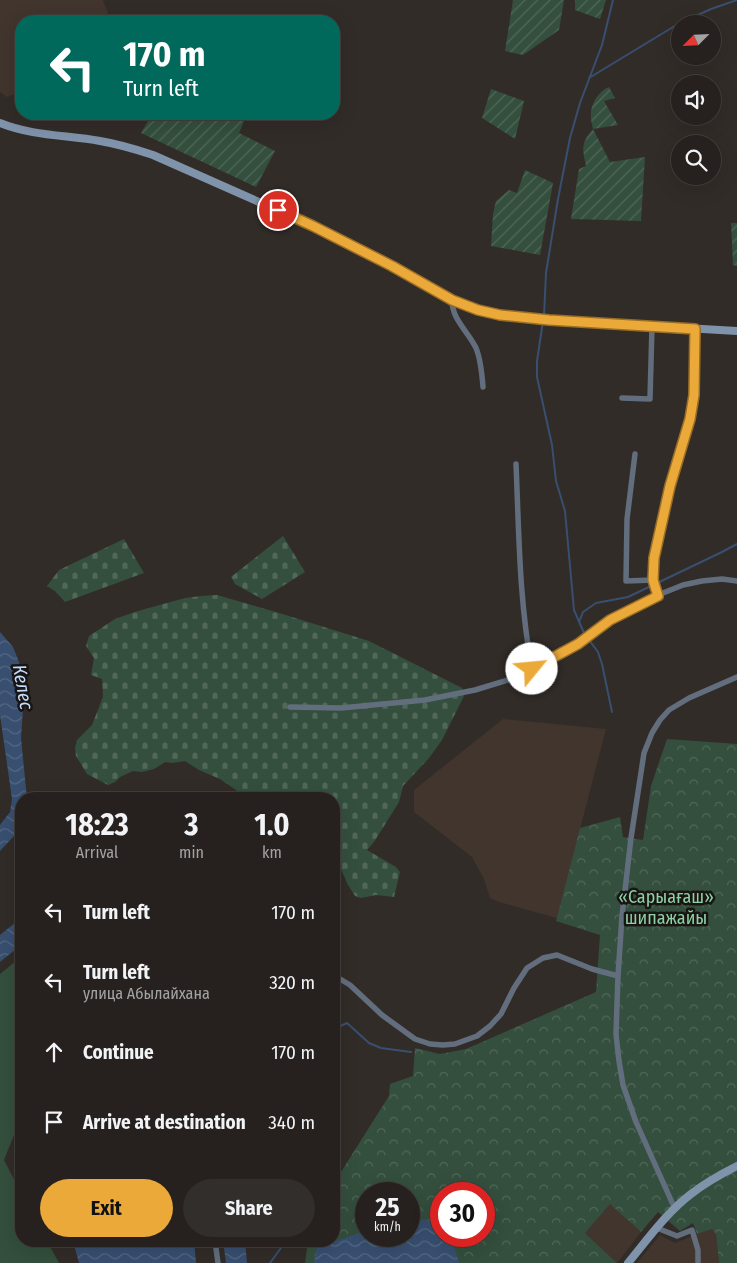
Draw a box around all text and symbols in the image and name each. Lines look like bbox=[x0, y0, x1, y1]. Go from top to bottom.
north arrow bbox=[671, 15, 721, 65]
map controls bbox=[671, 15, 721, 185]
text: 170 m bbox=[123, 33, 206, 75]
icon: left bbox=[40, 35, 105, 100]
text: Turn left bbox=[123, 75, 199, 102]
button: sound bbox=[671, 75, 721, 125]
button: search bbox=[671, 135, 721, 185]
pin bbox=[257, 189, 299, 231]
icon: arrive bbox=[264, 196, 292, 224]
position arrow bbox=[505, 642, 557, 694]
water label: Келес bbox=[8, 663, 38, 712]
text: 18:23 bbox=[65, 807, 129, 843]
text: 3 bbox=[184, 807, 199, 843]
text: 1.0 bbox=[254, 807, 290, 843]
text: Arrival bbox=[76, 843, 118, 862]
text: min bbox=[179, 843, 204, 862]
text: km bbox=[262, 843, 282, 862]
park label: «Сарыағаш» шипажайы bbox=[618, 886, 714, 929]
icon: left bbox=[40, 898, 68, 926]
text: Turn left bbox=[83, 901, 150, 924]
text: 170 m bbox=[271, 901, 315, 924]
text: Turn left bbox=[83, 961, 150, 984]
icon: left bbox=[40, 968, 68, 996]
text: 320 m bbox=[269, 971, 315, 994]
text: улица Абылайхана bbox=[83, 984, 210, 1003]
icon: ahead bbox=[40, 1038, 68, 1066]
text: Continue bbox=[83, 1041, 154, 1064]
text: 170 m bbox=[271, 1041, 315, 1064]
icon: arrive bbox=[40, 1108, 68, 1136]
text: Arrive at destination bbox=[83, 1111, 246, 1134]
text: 340 m bbox=[268, 1111, 315, 1134]
button: Exit bbox=[40, 1179, 173, 1237]
button: Share bbox=[183, 1179, 315, 1237]
speed limit sign: 30 bbox=[430, 1182, 495, 1247]
text: 25 bbox=[376, 1193, 399, 1223]
text: km/h bbox=[374, 1220, 401, 1234]

